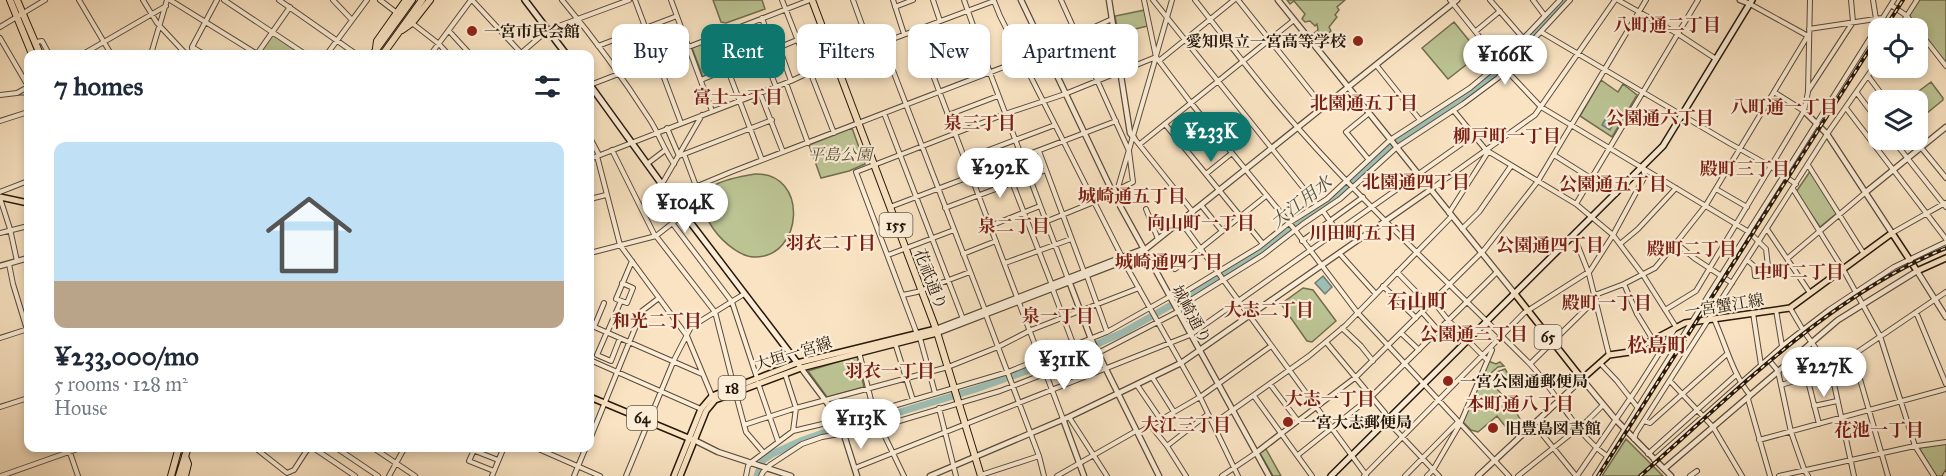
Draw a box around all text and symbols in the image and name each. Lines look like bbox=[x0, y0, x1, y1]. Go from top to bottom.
district label: 八町通二丁目 bbox=[1613, 14, 1721, 36]
map controls bbox=[1868, 18, 1928, 150]
button: locate bbox=[1868, 18, 1928, 78]
place label: 一宮市民会館 bbox=[484, 22, 580, 41]
marker: 一宮市民会館 bbox=[465, 24, 479, 38]
chip: Buy bbox=[612, 24, 689, 78]
chip: Rent bbox=[701, 24, 785, 78]
chip: Filters bbox=[797, 24, 896, 78]
chip: New bbox=[908, 24, 990, 78]
chip: Apartment bbox=[1002, 24, 1138, 78]
place label: 愛知県立一宮高等学校 bbox=[1186, 32, 1347, 51]
marker: 愛知県立一宮高等学校 bbox=[1351, 34, 1365, 48]
pin: ¥166K bbox=[1463, 35, 1547, 86]
text: ¥166K bbox=[1477, 42, 1533, 66]
text: 7 homes bbox=[54, 70, 143, 102]
icon: filters bbox=[531, 70, 564, 103]
district label: 富士一丁目 bbox=[693, 86, 783, 108]
button: layers bbox=[1868, 90, 1928, 150]
district label: 北園通五丁目 bbox=[1310, 92, 1418, 114]
district label: 八町通一丁目 bbox=[1730, 96, 1838, 118]
district label: 公園通六丁目 bbox=[1606, 107, 1714, 129]
district label: 泉三丁目 bbox=[944, 112, 1016, 134]
pin: ¥233K bbox=[1169, 112, 1253, 163]
text: ¥233K bbox=[1184, 119, 1238, 143]
district label: 柳戸町一丁目 bbox=[1453, 125, 1561, 147]
park label: 平島公園 bbox=[808, 145, 875, 164]
pin: ¥292K bbox=[958, 148, 1042, 199]
text: ¥292K bbox=[971, 155, 1029, 179]
district label: 殿町三丁目 bbox=[1700, 158, 1790, 180]
water label: 大江用水 bbox=[1266, 170, 1338, 233]
district label: 北園通四丁目 bbox=[1362, 171, 1470, 193]
district label: 公園通五丁目 bbox=[1559, 173, 1667, 195]
icon: home bbox=[255, 181, 363, 289]
pin: ¥104K bbox=[643, 183, 727, 234]
district label: 城崎通五丁目 bbox=[1078, 185, 1186, 207]
text: ¥104K bbox=[656, 190, 714, 214]
district label: 向山町一丁目 bbox=[1147, 212, 1255, 234]
road number: 155 bbox=[880, 213, 912, 237]
district label: 泉二丁目 bbox=[978, 215, 1050, 237]
district label: 川田町五丁目 bbox=[1309, 222, 1417, 244]
district label: 羽衣二丁目 bbox=[786, 232, 876, 254]
district label: 公園通四丁目 bbox=[1496, 234, 1604, 256]
district label: 殿町二丁目 bbox=[1647, 238, 1737, 260]
street label: 花祇通り bbox=[910, 246, 951, 312]
district label: 城崎通四丁目 bbox=[1115, 251, 1223, 273]
district label: 中町二丁目 bbox=[1754, 261, 1844, 283]
street label: 城崎通り bbox=[1168, 282, 1215, 347]
district label: 石山町 bbox=[1387, 289, 1448, 313]
street label: 一宮蟹江線 bbox=[1683, 290, 1765, 321]
district label: 殿町一丁目 bbox=[1562, 292, 1652, 314]
district label: 大志二丁目 bbox=[1224, 299, 1314, 321]
district label: 泉一丁目 bbox=[1022, 305, 1094, 327]
district label: 和光二丁目 bbox=[612, 310, 702, 332]
district label: 公園通三丁目 bbox=[1420, 323, 1528, 345]
road number: 65 bbox=[1534, 325, 1562, 349]
street label: 大垣一宮線 bbox=[752, 333, 834, 374]
district label: 松島町 bbox=[1627, 333, 1688, 357]
text: ¥233,000/mo bbox=[54, 340, 199, 372]
pin: ¥311K bbox=[1022, 340, 1106, 391]
text: ¥311K bbox=[1038, 347, 1090, 371]
pin: ¥227K bbox=[1782, 347, 1866, 398]
text: ¥227K bbox=[1795, 354, 1853, 378]
district label: 羽衣一丁目 bbox=[845, 360, 935, 382]
text: 5 rooms · 128 m² bbox=[54, 372, 188, 396]
place label: 一宮公園通郵便局 bbox=[1460, 372, 1588, 391]
marker: 一宮公園通郵便局 bbox=[1441, 374, 1455, 388]
road number: 18 bbox=[718, 376, 746, 400]
district label: 大志一丁目 bbox=[1285, 388, 1375, 410]
district label: 本町通八丁目 bbox=[1466, 393, 1574, 415]
text: House bbox=[54, 396, 108, 420]
pin: ¥113K bbox=[819, 399, 903, 450]
road number: 64 bbox=[627, 406, 657, 430]
text: ¥113K bbox=[835, 406, 887, 430]
place label: 一宮大志郵便局 bbox=[1300, 413, 1412, 432]
district label: 大江三丁目 bbox=[1141, 414, 1231, 436]
marker: 一宮大志郵便局 bbox=[1281, 415, 1295, 429]
place label: 旧豊島図書館 bbox=[1505, 419, 1601, 438]
district label: 花池一丁目 bbox=[1834, 419, 1924, 441]
marker: 旧豊島図書館 bbox=[1486, 421, 1500, 435]

